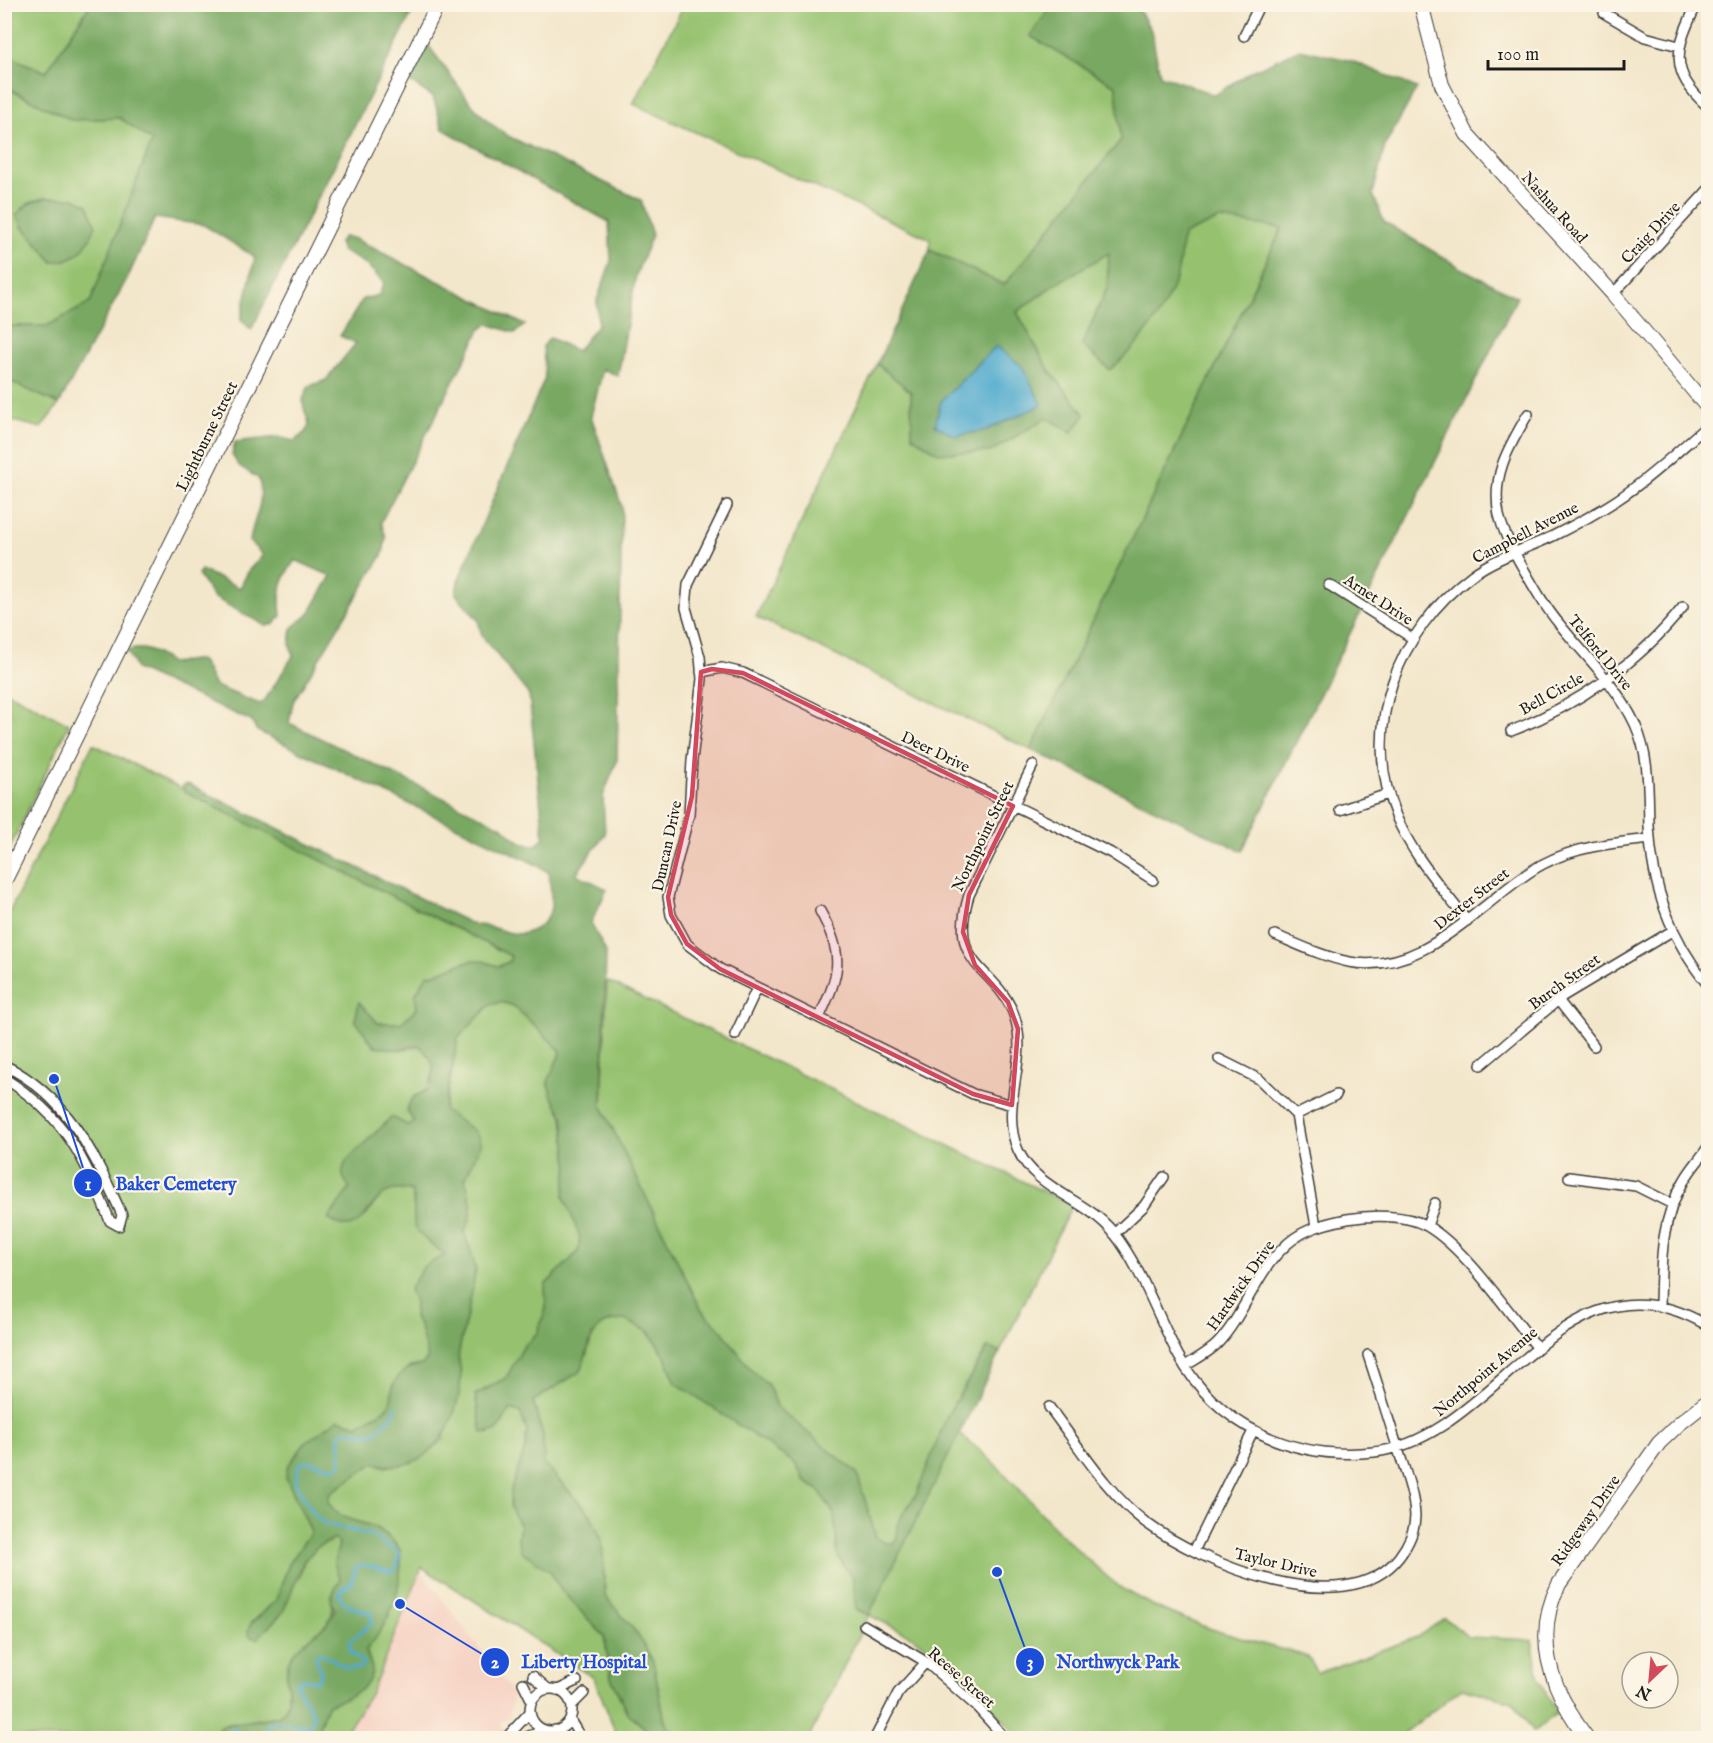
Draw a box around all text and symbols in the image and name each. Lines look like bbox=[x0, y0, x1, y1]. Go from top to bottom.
scale bar bbox=[1488, 33, 1624, 71]
text: 100 m bbox=[1497, 44, 1539, 67]
street label: Nashua Road bbox=[1516, 168, 1591, 249]
street label: Craig Drive bbox=[1618, 198, 1685, 269]
street label: Lightburne Street bbox=[172, 378, 243, 495]
street label: Campbell Avenue bbox=[1469, 498, 1582, 569]
street label: Arnet Drive bbox=[1339, 570, 1416, 631]
street label: Telford Drive bbox=[1563, 611, 1636, 695]
street label: Bell Circle bbox=[1516, 669, 1588, 721]
street label: Deer Drive bbox=[897, 728, 973, 778]
street label: Northpoint Street bbox=[948, 778, 1019, 895]
street label: Duncan Drive bbox=[649, 799, 687, 894]
street label: Dexter Street bbox=[1431, 864, 1514, 935]
street label: Burch Street bbox=[1526, 950, 1605, 1015]
callout: Baker Cemetery bbox=[73, 1165, 248, 1201]
text: 1 bbox=[85, 1174, 92, 1197]
text: Baker Cemetery bbox=[115, 1174, 238, 1197]
street label: Hardwick Drive bbox=[1203, 1237, 1280, 1335]
street label: Northpoint Avenue bbox=[1430, 1323, 1542, 1422]
street label: Ridgeway Drive bbox=[1548, 1472, 1625, 1571]
street label: Taylor Drive bbox=[1232, 1545, 1319, 1583]
callout: Liberty Hospital bbox=[480, 1644, 659, 1680]
street label: Reese Street bbox=[923, 1644, 999, 1714]
callout: Northwyck Park bbox=[1015, 1644, 1192, 1680]
north arrow bbox=[1620, 1650, 1680, 1710]
text: 2 bbox=[491, 1652, 500, 1675]
text: Liberty Hospital bbox=[521, 1652, 648, 1675]
text: 3 bbox=[1027, 1652, 1033, 1675]
text: Northwyck Park bbox=[1056, 1652, 1181, 1675]
text: N bbox=[1634, 1680, 1656, 1704]

